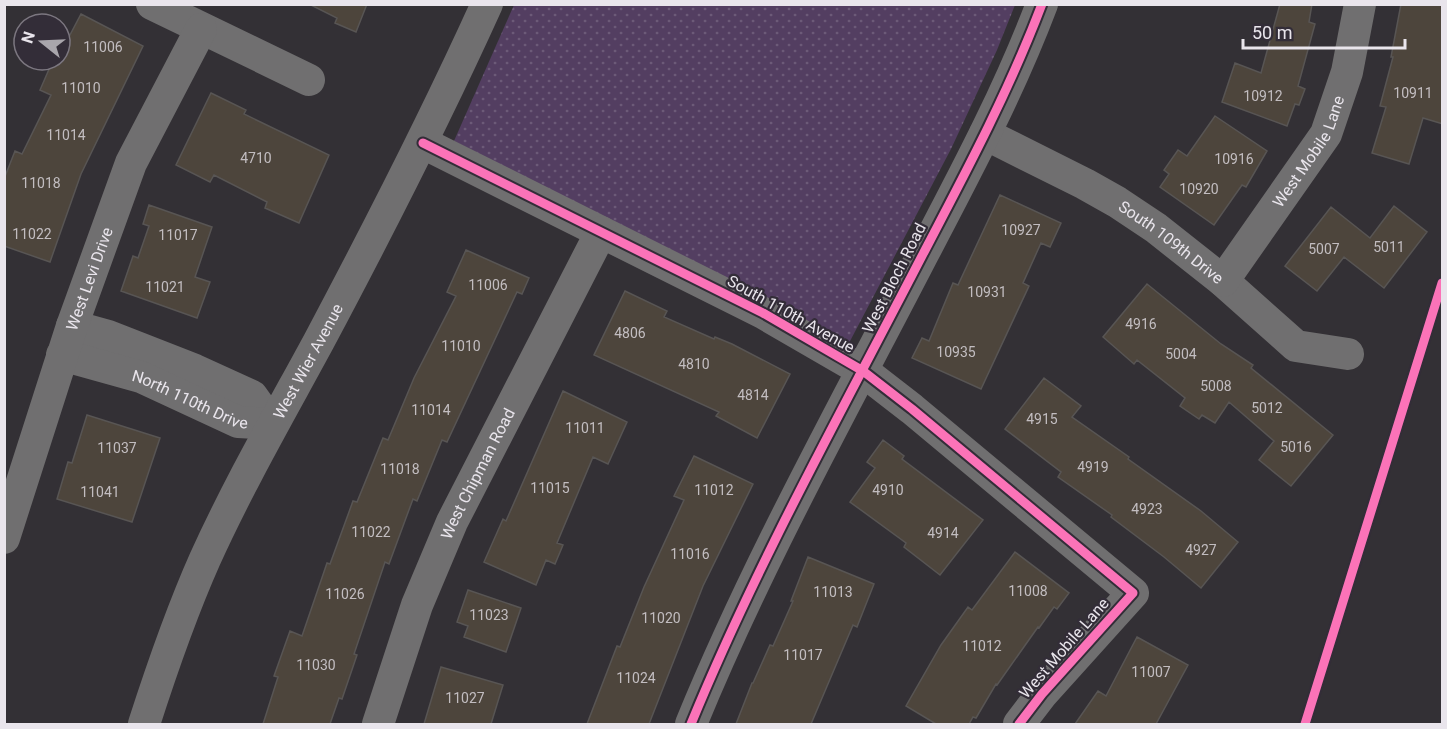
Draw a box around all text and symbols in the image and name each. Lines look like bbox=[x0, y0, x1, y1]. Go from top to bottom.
north arrow bbox=[12, 12, 72, 72]
scale bar bbox=[1243, 12, 1405, 50]
text: 50 m bbox=[1252, 22, 1292, 43]
text: N bbox=[17, 29, 39, 46]
house number: 11006 bbox=[83, 39, 123, 55]
house number: 11010 bbox=[61, 80, 101, 96]
house number: 10911 bbox=[1393, 85, 1433, 101]
house number: 10912 bbox=[1243, 88, 1283, 104]
street label: West Mobile Lane bbox=[1268, 93, 1348, 211]
house number: 11014 bbox=[46, 127, 86, 143]
house number: 4710 bbox=[240, 150, 272, 166]
house number: 10916 bbox=[1214, 151, 1254, 167]
house number: 11018 bbox=[21, 175, 61, 191]
house number: 10920 bbox=[1179, 181, 1219, 197]
street label: South 109th Drive bbox=[1115, 196, 1228, 287]
street label: West Bloch Road bbox=[858, 220, 930, 336]
house number: 10927 bbox=[1001, 222, 1041, 238]
street label: West Levi Drive bbox=[62, 224, 117, 333]
house number: 11022 bbox=[12, 226, 52, 242]
house number: 11017 bbox=[158, 227, 198, 243]
house number: 5011 bbox=[1373, 239, 1405, 255]
house number: 5007 bbox=[1308, 241, 1340, 257]
street label: South 110th Avenue bbox=[724, 271, 858, 357]
house number: 11006 bbox=[468, 277, 508, 293]
house number: 11021 bbox=[145, 279, 185, 295]
house number: 10931 bbox=[967, 284, 1007, 300]
street label: West Wier Avenue bbox=[269, 300, 347, 422]
house number: 4916 bbox=[1125, 316, 1157, 332]
house number: 4806 bbox=[614, 325, 646, 341]
house number: 11010 bbox=[441, 338, 481, 354]
house number: 10935 bbox=[936, 344, 976, 360]
house number: 5004 bbox=[1165, 346, 1197, 362]
house number: 4810 bbox=[678, 356, 710, 372]
street label: North 110th Drive bbox=[130, 366, 248, 432]
house number: 5008 bbox=[1200, 378, 1232, 394]
house number: 4814 bbox=[737, 387, 769, 403]
house number: 5012 bbox=[1251, 400, 1283, 416]
house number: 11014 bbox=[411, 402, 451, 418]
street label: West Chipman Road bbox=[436, 405, 518, 542]
house number: 4915 bbox=[1026, 411, 1058, 427]
house number: 11011 bbox=[565, 420, 605, 436]
house number: 5016 bbox=[1280, 439, 1312, 455]
house number: 11037 bbox=[97, 440, 137, 456]
house number: 4919 bbox=[1077, 459, 1109, 475]
house number: 11018 bbox=[380, 461, 420, 477]
house number: 11015 bbox=[530, 480, 570, 496]
house number: 11012 bbox=[694, 482, 734, 498]
house number: 4910 bbox=[872, 482, 904, 498]
house number: 11041 bbox=[80, 484, 120, 500]
house number: 4923 bbox=[1131, 501, 1163, 517]
house number: 11022 bbox=[351, 524, 391, 540]
house number: 4914 bbox=[927, 525, 959, 541]
house number: 4927 bbox=[1185, 542, 1217, 558]
house number: 11016 bbox=[670, 546, 710, 562]
house number: 11008 bbox=[1008, 583, 1048, 599]
house number: 11013 bbox=[813, 584, 853, 600]
house number: 11026 bbox=[325, 586, 365, 602]
street label: West Mobile Lane bbox=[1015, 594, 1113, 702]
house number: 11023 bbox=[469, 607, 509, 623]
house number: 11020 bbox=[641, 610, 681, 626]
house number: 11012 bbox=[962, 638, 1002, 654]
house number: 11017 bbox=[783, 647, 823, 663]
house number: 11030 bbox=[296, 657, 336, 673]
house number: 11007 bbox=[1131, 664, 1171, 680]
house number: 11024 bbox=[616, 670, 656, 686]
house number: 11027 bbox=[445, 690, 485, 706]

